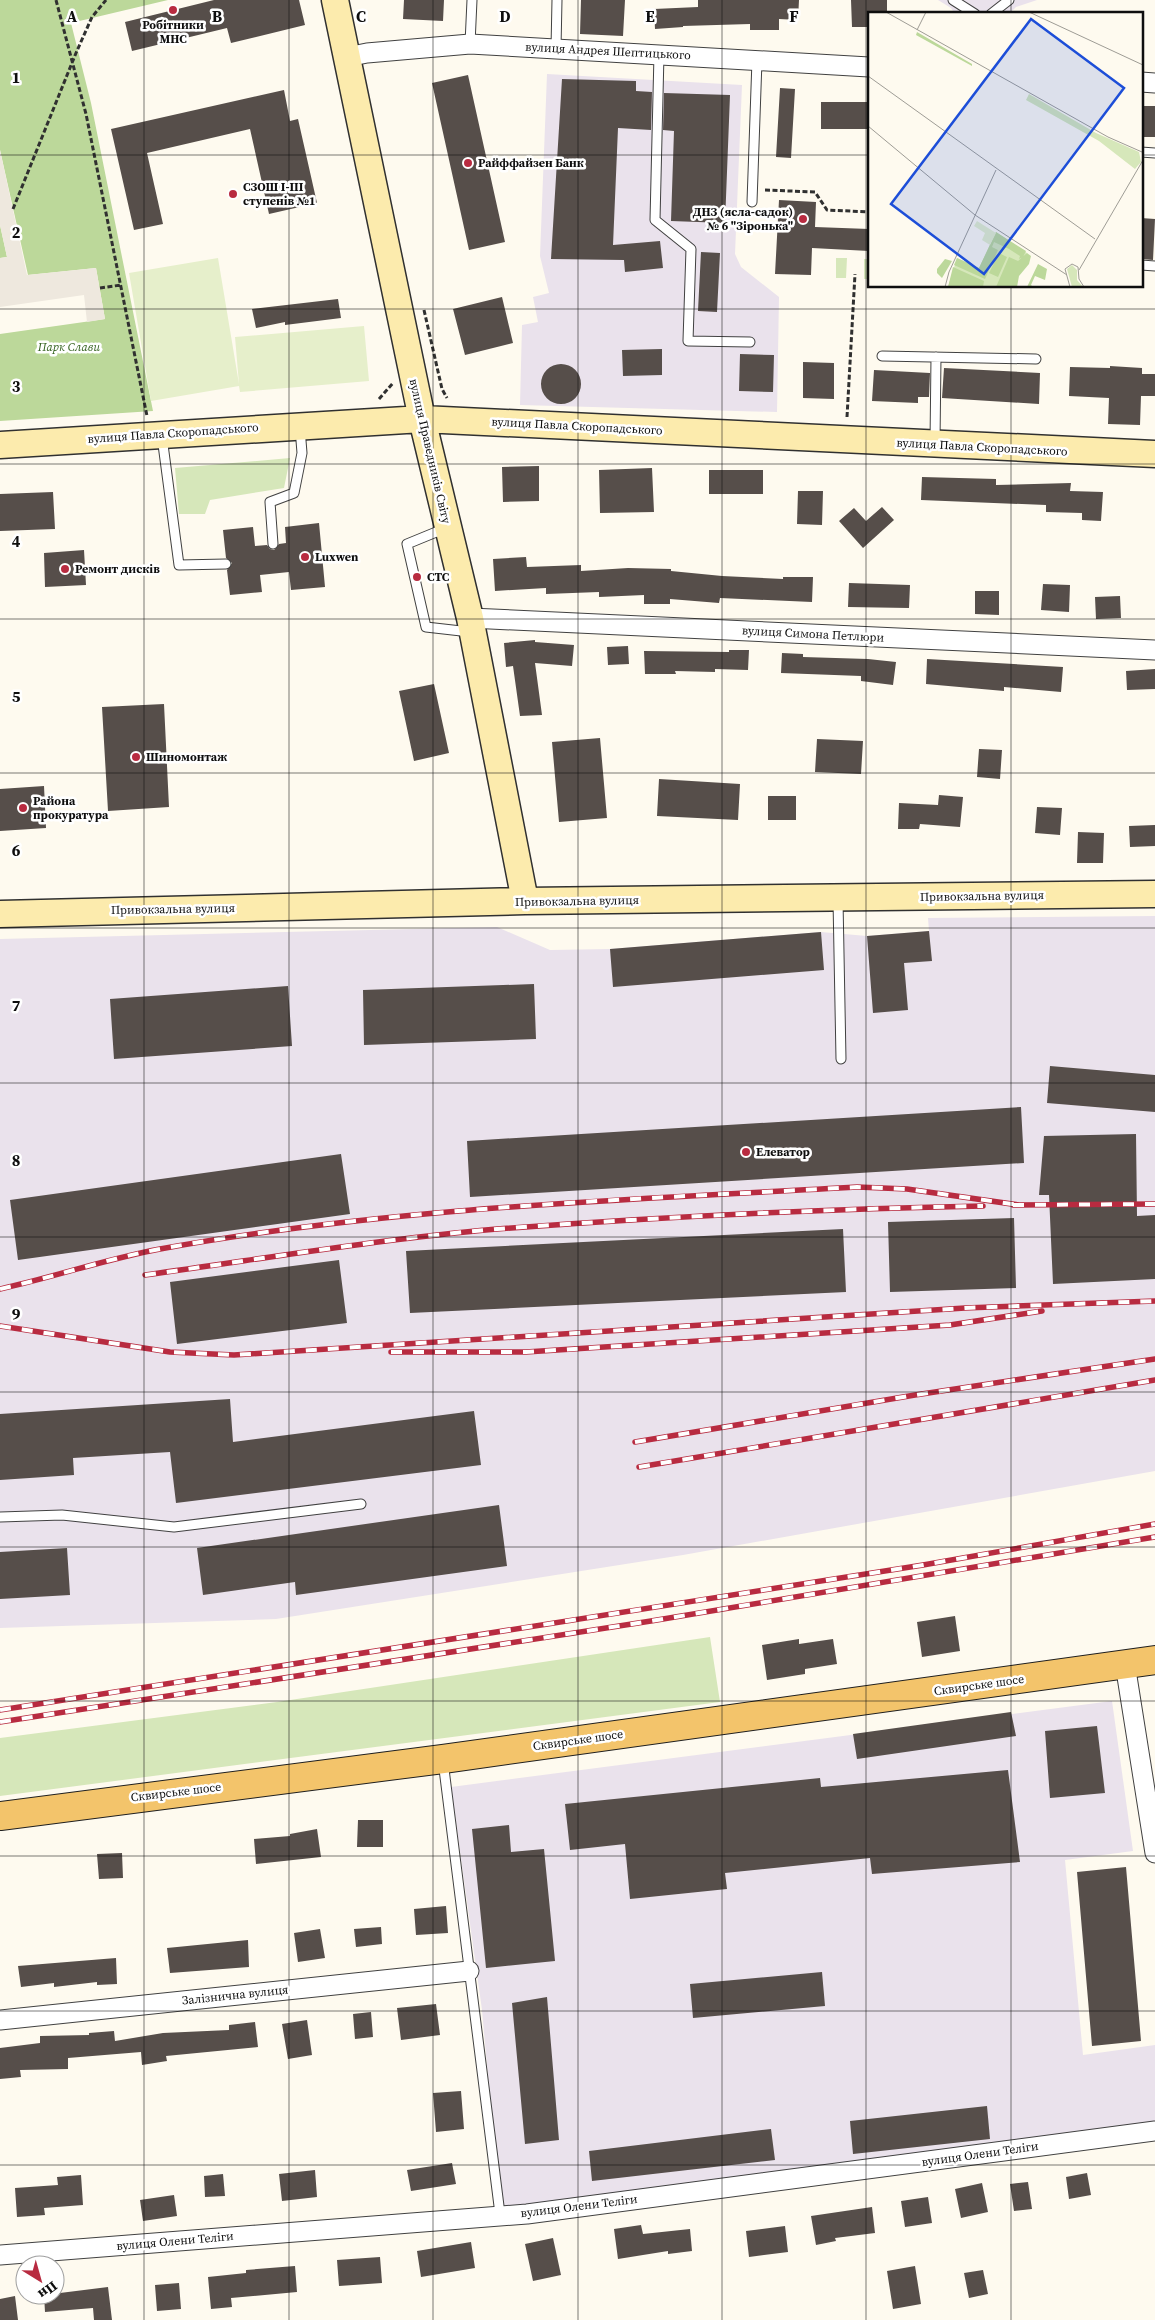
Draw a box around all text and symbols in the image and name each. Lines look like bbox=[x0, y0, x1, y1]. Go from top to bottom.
marker: Робітники МНС bbox=[167, 4, 179, 16]
text: A bbox=[67, 5, 78, 27]
text: B bbox=[212, 5, 223, 27]
text: C bbox=[356, 5, 366, 27]
text: D bbox=[499, 5, 511, 27]
text: E bbox=[645, 5, 655, 27]
text: F bbox=[789, 5, 799, 27]
inset map bbox=[868, 12, 1142, 288]
place label: Робітники МНС bbox=[142, 17, 204, 47]
street label: вулиця Андрея Шептицького bbox=[525, 39, 692, 63]
text: 1 bbox=[12, 66, 20, 88]
place label: Райффайзен Банк bbox=[478, 155, 584, 171]
marker: Райффайзен Банк bbox=[462, 157, 474, 169]
place label: СЗОШ І-ІІІ ступенів №1 bbox=[243, 179, 316, 209]
marker: СЗОШ І-ІІІ ступенів №1 bbox=[227, 188, 239, 200]
place label: ДНЗ (ясла-садок) № 6 "Зіронька" bbox=[693, 204, 793, 234]
marker: ДНЗ (ясла-садок) № 6 "Зіронька" bbox=[797, 213, 809, 225]
text: 2 bbox=[12, 221, 21, 243]
park label: Парк Слави bbox=[37, 339, 100, 355]
text: 3 bbox=[12, 375, 21, 397]
street label: вулиця Праведників Світу bbox=[406, 377, 455, 526]
street label: вулиця Павла Скоропадського bbox=[491, 414, 663, 438]
street label: вулиця Павла Скоропадського bbox=[87, 419, 259, 447]
street label: вулиця Павла Скоропадського bbox=[896, 435, 1068, 459]
text: 4 bbox=[12, 530, 21, 552]
place label: Luxwen bbox=[315, 549, 359, 565]
marker: Luxwen bbox=[299, 551, 311, 563]
place label: Ремонт дисків bbox=[75, 561, 160, 577]
marker: Ремонт дисків bbox=[59, 563, 71, 575]
place label: СТС bbox=[427, 569, 450, 585]
marker: СТС bbox=[411, 571, 423, 583]
street label: вулиця Симона Петлюри bbox=[741, 622, 885, 646]
text: 5 bbox=[12, 685, 21, 707]
place label: Шиномонтаж bbox=[146, 749, 227, 765]
marker: Шиномонтаж bbox=[130, 751, 142, 763]
place label: Района прокуратура bbox=[33, 793, 109, 823]
marker: Района прокуратура bbox=[17, 802, 29, 814]
text: 6 bbox=[12, 839, 21, 861]
street label: Привокзальна вулиця bbox=[920, 887, 1044, 905]
street label: Привокзальна вулиця bbox=[515, 892, 639, 910]
street label: Привокзальна вулиця bbox=[111, 900, 235, 918]
text: 7 bbox=[12, 994, 21, 1016]
place label: Елеватор bbox=[756, 1144, 810, 1160]
marker: Елеватор bbox=[740, 1146, 752, 1158]
text: 8 bbox=[12, 1149, 20, 1171]
text: 9 bbox=[12, 1303, 21, 1325]
street label: Сквирське шосе bbox=[933, 1671, 1025, 1699]
street label: Сквирське шосе bbox=[532, 1726, 624, 1754]
street label: Сквирське шосе bbox=[130, 1779, 222, 1805]
street label: Залізнична вулиця bbox=[181, 1981, 289, 2009]
street label: вулиця Олени Теліги bbox=[921, 2138, 1040, 2170]
street label: вулиця Олени Теліги bbox=[520, 2191, 639, 2221]
street label: вулиця Олени Теліги bbox=[116, 2228, 235, 2254]
north arrow bbox=[15, 2255, 65, 2305]
text: Пн bbox=[34, 2276, 62, 2304]

